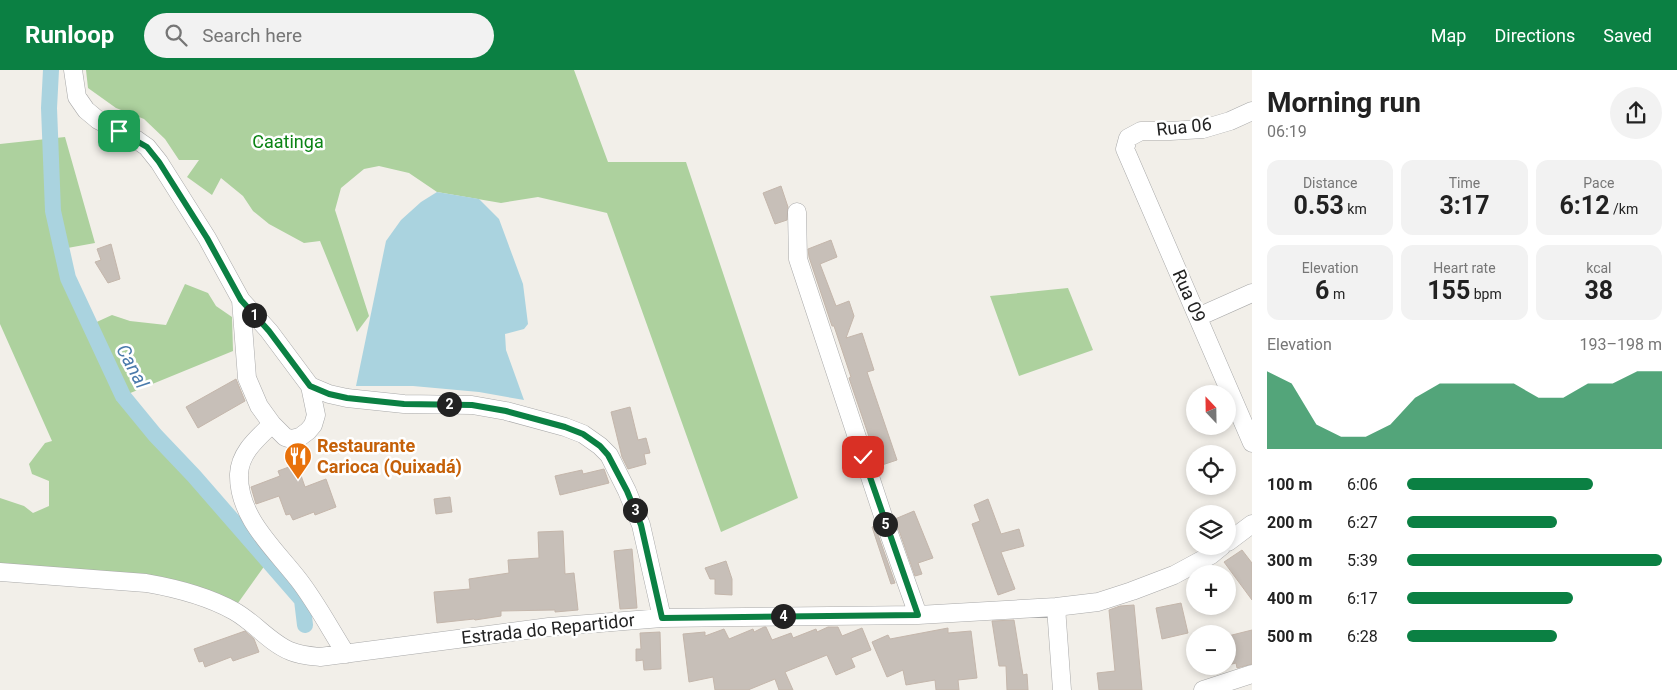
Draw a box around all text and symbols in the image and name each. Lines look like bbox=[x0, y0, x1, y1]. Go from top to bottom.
search box bbox=[144, 13, 494, 58]
text: Runloop bbox=[25, 21, 114, 49]
icon: search bbox=[162, 21, 190, 49]
text: Search here bbox=[202, 24, 302, 47]
text: Map bbox=[1431, 25, 1466, 46]
text: Directions bbox=[1494, 25, 1575, 46]
text: Saved bbox=[1603, 25, 1652, 46]
text: Morning run bbox=[1267, 86, 1421, 119]
button: share bbox=[1610, 87, 1662, 139]
pin bbox=[98, 110, 140, 152]
street label: Rua 06 bbox=[1155, 113, 1213, 140]
icon: arrive bbox=[105, 117, 133, 145]
text: 06:19 bbox=[1267, 122, 1307, 141]
park label: Caatinga bbox=[252, 131, 324, 152]
text: Distance bbox=[1303, 175, 1357, 191]
text: Time bbox=[1449, 175, 1480, 191]
text: Pace bbox=[1583, 175, 1614, 191]
text: 0.53 bbox=[1294, 191, 1344, 220]
text: 3:17 bbox=[1439, 191, 1490, 220]
text: 6:12 bbox=[1559, 191, 1610, 220]
text: km bbox=[1344, 201, 1367, 217]
text: /km bbox=[1610, 201, 1638, 217]
text: Elevation bbox=[1302, 260, 1359, 276]
text: Heart rate bbox=[1433, 260, 1496, 276]
text: kcal bbox=[1586, 260, 1611, 276]
street label: Rua 09 bbox=[1169, 266, 1210, 325]
text: 6 bbox=[1315, 276, 1329, 305]
text: 155 bbox=[1427, 276, 1470, 305]
text: 38 bbox=[1584, 276, 1613, 305]
text: m bbox=[1329, 286, 1345, 302]
text: bpm bbox=[1470, 286, 1502, 302]
pin: 1 bbox=[242, 302, 266, 328]
text: 1 bbox=[250, 307, 259, 323]
text: Elevation bbox=[1267, 335, 1332, 354]
text: 193–198 m bbox=[1580, 335, 1662, 354]
water label: Canal bbox=[111, 340, 154, 393]
north arrow bbox=[1186, 385, 1236, 435]
map controls bbox=[1186, 385, 1236, 675]
pin: 2 bbox=[436, 392, 462, 416]
text: 2 bbox=[445, 396, 454, 412]
place label: Restaurante Carioca (Quixadá) bbox=[317, 435, 462, 478]
pin bbox=[842, 436, 884, 478]
restaurant icon: Restaurante Carioca (Quixadá) bbox=[283, 441, 313, 480]
icon: check bbox=[849, 443, 877, 471]
button: locate bbox=[1186, 445, 1236, 495]
text: 100 m bbox=[1267, 475, 1312, 494]
text: 6:06 bbox=[1347, 475, 1378, 494]
pin: 3 bbox=[622, 498, 648, 522]
text: 3 bbox=[631, 502, 640, 518]
button: layers bbox=[1186, 505, 1236, 555]
pin: 5 bbox=[872, 512, 898, 536]
text: 200 m bbox=[1267, 513, 1312, 532]
text: 6:27 bbox=[1347, 513, 1378, 532]
text: 5 bbox=[881, 516, 890, 532]
text: 300 m bbox=[1267, 551, 1312, 570]
text: 5:39 bbox=[1347, 551, 1378, 570]
button: + bbox=[1186, 565, 1236, 615]
text: 400 m bbox=[1267, 589, 1312, 608]
text: 6:17 bbox=[1347, 589, 1378, 608]
pin: 4 bbox=[770, 604, 796, 628]
text: 4 bbox=[779, 608, 788, 624]
street label: Estrada do Repartidor bbox=[460, 609, 636, 648]
button: − bbox=[1186, 625, 1236, 675]
text: 500 m bbox=[1267, 627, 1312, 646]
text: 6:28 bbox=[1347, 627, 1378, 646]

